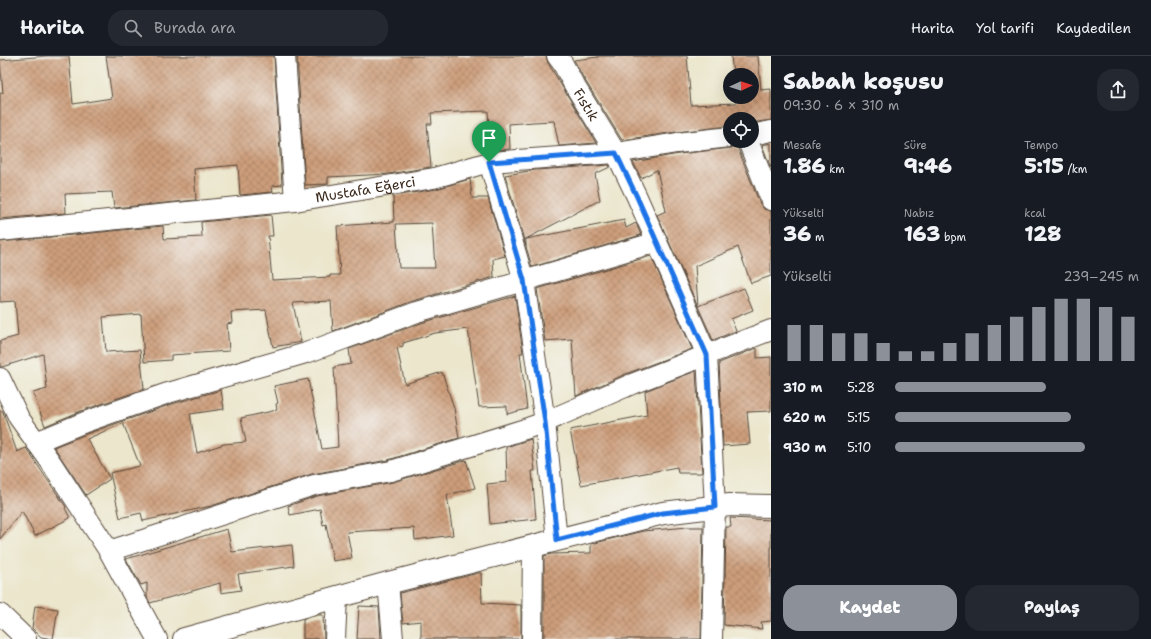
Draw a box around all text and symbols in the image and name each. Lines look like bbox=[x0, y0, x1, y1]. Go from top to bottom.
search box bbox=[108, 10, 388, 46]
text: Harita bbox=[20, 15, 84, 40]
icon: search bbox=[122, 17, 144, 39]
text: Burada ara bbox=[154, 18, 235, 38]
text: Harita bbox=[911, 19, 954, 37]
text: Yol tarifi bbox=[976, 19, 1034, 37]
text: Kaydedilen bbox=[1056, 19, 1131, 37]
text: Sabah koşusu bbox=[783, 67, 944, 96]
north arrow bbox=[723, 68, 759, 104]
map controls bbox=[723, 68, 759, 148]
button: share bbox=[1097, 69, 1139, 111]
street label: Fıstık bbox=[569, 85, 603, 124]
text: 09:30 · 6 × 310 m bbox=[783, 97, 899, 114]
button: locate bbox=[723, 112, 759, 148]
pin bbox=[472, 121, 506, 162]
icon: arrive bbox=[478, 127, 500, 149]
text: Mesafe bbox=[783, 138, 821, 153]
text: Süre bbox=[904, 138, 927, 153]
text: Tempo bbox=[1024, 138, 1058, 153]
text: 1.86 bbox=[783, 153, 826, 179]
text: 9:46 bbox=[904, 153, 952, 179]
text: 5:15 bbox=[1024, 153, 1064, 179]
text: km bbox=[826, 162, 845, 177]
text: /km bbox=[1064, 162, 1087, 177]
street label: Mustafa Eğerci bbox=[314, 172, 417, 206]
text: Yükselti bbox=[783, 206, 824, 221]
text: Nabız bbox=[904, 206, 935, 221]
text: kcal bbox=[1024, 206, 1046, 221]
text: 36 bbox=[783, 221, 811, 247]
text: 163 bbox=[904, 221, 940, 247]
text: 128 bbox=[1024, 221, 1061, 247]
text: m bbox=[811, 230, 824, 245]
text: bpm bbox=[940, 230, 966, 245]
text: Yükselti bbox=[783, 268, 832, 285]
text: 239–245 m bbox=[1063, 268, 1139, 285]
text: 310 m bbox=[783, 379, 822, 396]
text: 5:28 bbox=[847, 379, 875, 396]
text: 620 m bbox=[783, 409, 826, 426]
text: 5:15 bbox=[847, 409, 870, 426]
text: 930 m bbox=[783, 439, 826, 456]
text: 5:10 bbox=[847, 439, 871, 456]
button: Kaydet bbox=[783, 585, 957, 631]
button: Paylaş bbox=[965, 585, 1139, 631]

